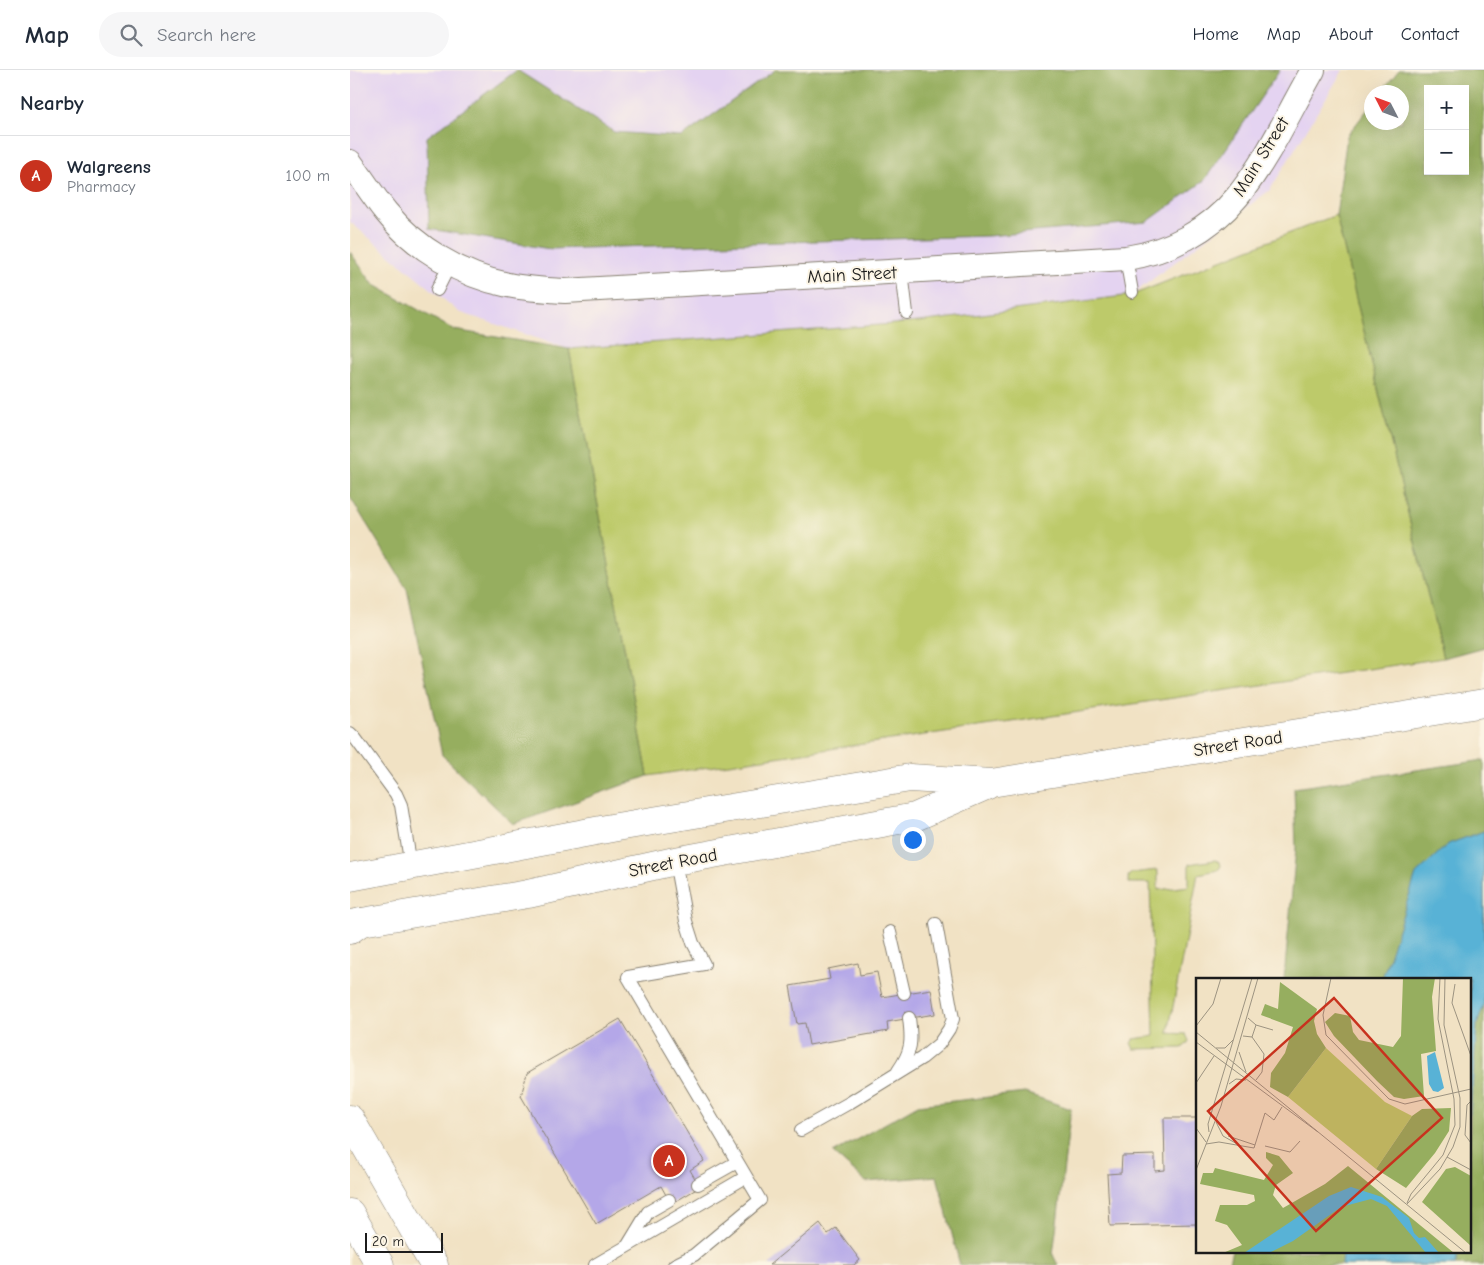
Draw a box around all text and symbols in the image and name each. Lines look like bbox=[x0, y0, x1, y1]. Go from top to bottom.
search box bbox=[99, 12, 449, 57]
text: Map bbox=[25, 21, 69, 49]
icon: search bbox=[117, 21, 145, 49]
text: Search here bbox=[157, 24, 256, 46]
text: Home bbox=[1192, 24, 1239, 45]
text: Map bbox=[1267, 24, 1301, 45]
text: About bbox=[1329, 24, 1373, 45]
text: Contact bbox=[1401, 24, 1459, 45]
north arrow bbox=[1364, 85, 1409, 130]
map controls bbox=[1424, 85, 1469, 175]
button: + bbox=[1424, 85, 1469, 130]
text: Nearby bbox=[20, 91, 84, 115]
street label: Main Street bbox=[1228, 113, 1294, 201]
button: − bbox=[1424, 130, 1469, 175]
text: Walgreens bbox=[67, 156, 151, 178]
text: A bbox=[32, 167, 40, 185]
text: 100 m bbox=[286, 167, 330, 185]
text: Pharmacy bbox=[67, 178, 136, 196]
street label: Main Street bbox=[807, 262, 898, 288]
street label: Street Road bbox=[1192, 727, 1284, 761]
your location bbox=[900, 827, 926, 853]
street label: Street Road bbox=[627, 844, 719, 882]
inset map bbox=[1196, 978, 1472, 1252]
pin: A bbox=[653, 1142, 685, 1180]
scale bar bbox=[365, 1230, 442, 1253]
text: 20 m bbox=[372, 1233, 404, 1250]

